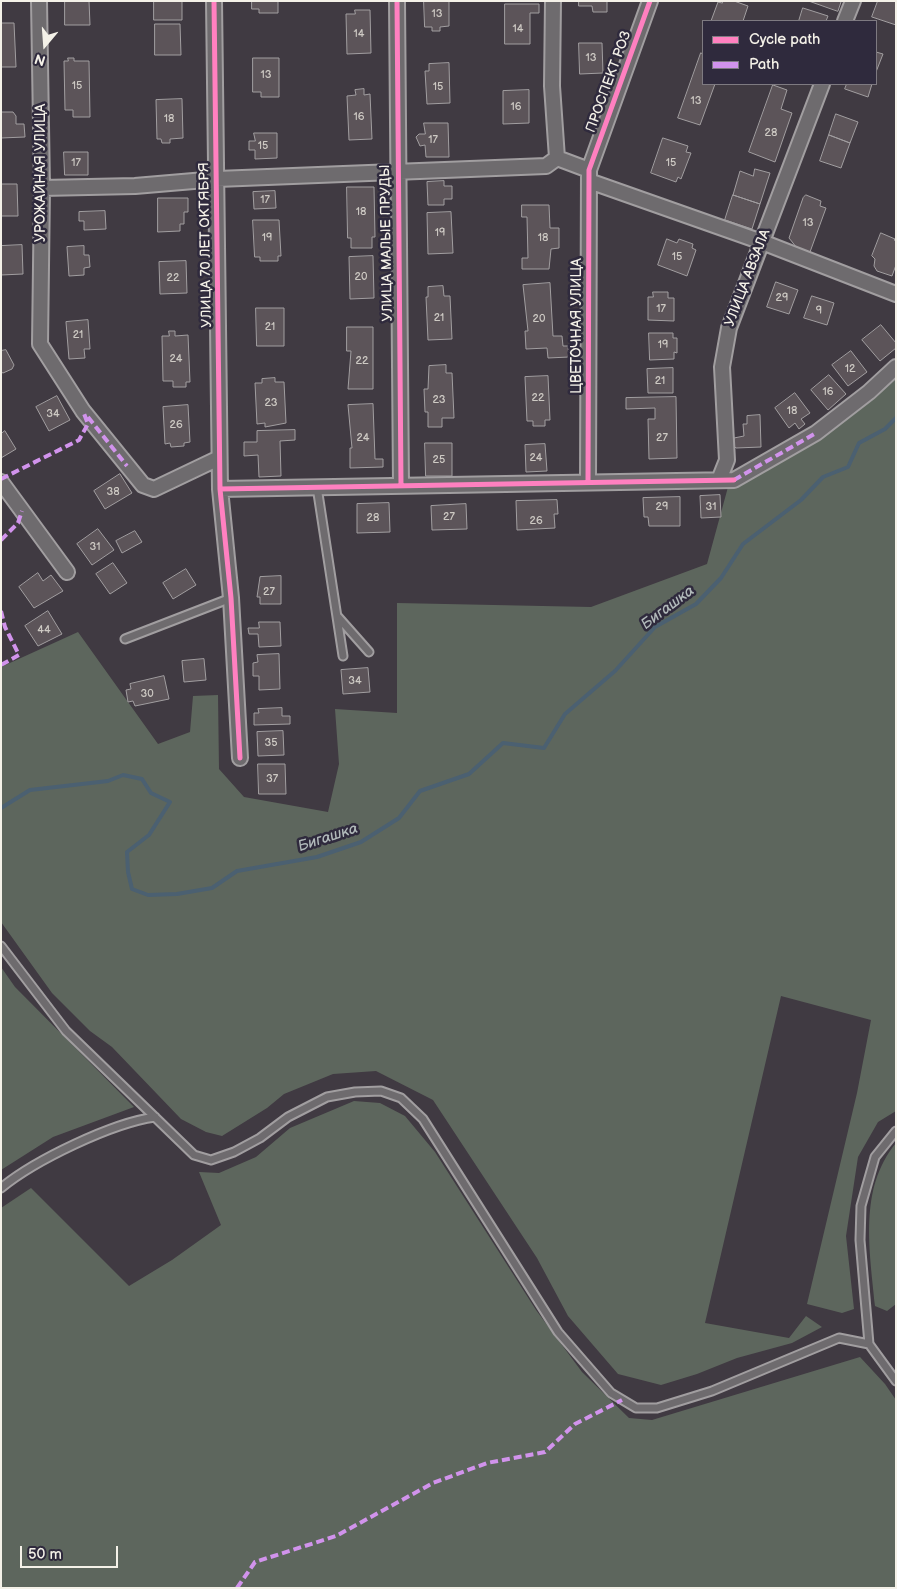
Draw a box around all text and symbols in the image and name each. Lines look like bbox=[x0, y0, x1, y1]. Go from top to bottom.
house number: 13 bbox=[431, 7, 443, 21]
north arrow bbox=[20, 20, 70, 70]
legend bbox=[702, 20, 877, 85]
house number: 14 bbox=[513, 22, 523, 36]
house number: 14 bbox=[354, 27, 364, 41]
street label: ПРОСПЕКТ РОЗ bbox=[583, 29, 635, 135]
text: Cycle path bbox=[749, 30, 820, 49]
text: N bbox=[33, 50, 48, 69]
house number: 13 bbox=[585, 51, 597, 65]
text: Path bbox=[749, 55, 779, 74]
house number: 13 bbox=[260, 68, 272, 82]
house number: 15 bbox=[72, 79, 82, 93]
house number: 15 bbox=[433, 80, 443, 94]
house number: 13 bbox=[690, 94, 702, 108]
house number: 16 bbox=[511, 100, 521, 114]
street label: УРОЖАЙНАЯ УЛИЦА bbox=[33, 104, 49, 242]
house number: 16 bbox=[354, 110, 364, 124]
house number: 18 bbox=[164, 112, 174, 126]
house number: 28 bbox=[765, 126, 777, 140]
house number: 17 bbox=[428, 133, 438, 147]
house number: 15 bbox=[258, 139, 268, 153]
house number: 17 bbox=[71, 156, 81, 170]
house number: 15 bbox=[666, 156, 676, 170]
street label: УЛИЦА 70 ЛЕТ ОКТЯБРЯ bbox=[196, 162, 216, 328]
street label: УЛИЦА МАЛЫЕ ПРУДЫ bbox=[377, 164, 397, 322]
house number: 17 bbox=[260, 193, 270, 207]
house number: 18 bbox=[356, 205, 366, 219]
house number: 13 bbox=[802, 216, 814, 230]
house number: 19 bbox=[435, 226, 445, 240]
street label: УЛИЦА АВЗАЛА bbox=[722, 227, 774, 329]
house number: 19 bbox=[262, 231, 272, 245]
house number: 18 bbox=[538, 231, 548, 245]
house number: 15 bbox=[672, 250, 682, 264]
street label: ЦВЕТОЧНАЯ УЛИЦА bbox=[569, 258, 585, 394]
house number: 20 bbox=[355, 270, 367, 284]
house number: 22 bbox=[167, 271, 179, 285]
house number: 29 bbox=[776, 291, 788, 305]
house number: 17 bbox=[656, 302, 666, 316]
house number: 9 bbox=[816, 304, 822, 318]
house number: 21 bbox=[434, 311, 444, 325]
house number: 20 bbox=[533, 312, 545, 326]
house number: 21 bbox=[265, 320, 275, 334]
house number: 21 bbox=[73, 328, 83, 342]
house number: 19 bbox=[658, 338, 668, 352]
house number: 24 bbox=[169, 352, 183, 366]
house number: 22 bbox=[356, 354, 368, 368]
house number: 12 bbox=[845, 362, 855, 376]
house number: 21 bbox=[655, 374, 665, 388]
house number: 16 bbox=[823, 385, 833, 399]
house number: 22 bbox=[532, 391, 544, 405]
house number: 23 bbox=[432, 393, 446, 407]
house number: 23 bbox=[264, 396, 278, 410]
house number: 18 bbox=[787, 404, 797, 418]
house number: 34 bbox=[46, 407, 60, 421]
house number: 26 bbox=[169, 418, 183, 432]
house number: 24 bbox=[356, 431, 370, 445]
house number: 27 bbox=[656, 431, 668, 445]
house number: 24 bbox=[529, 451, 543, 465]
house number: 25 bbox=[433, 453, 445, 467]
house number: 38 bbox=[106, 485, 120, 499]
house number: 29 bbox=[656, 500, 668, 514]
house number: 31 bbox=[705, 500, 717, 514]
house number: 27 bbox=[443, 510, 455, 524]
house number: 28 bbox=[367, 511, 379, 525]
house number: 26 bbox=[529, 514, 543, 528]
house number: 31 bbox=[89, 540, 101, 554]
water label: Бигашка bbox=[638, 582, 698, 634]
house number: 27 bbox=[263, 585, 275, 599]
house number: 44 bbox=[37, 623, 51, 637]
house number: 34 bbox=[348, 674, 362, 688]
house number: 30 bbox=[140, 687, 154, 701]
house number: 35 bbox=[264, 736, 278, 750]
house number: 37 bbox=[266, 772, 278, 786]
water label: Бигашка bbox=[296, 820, 360, 856]
scale bar bbox=[22, 1536, 120, 1568]
text: 50 m bbox=[28, 1545, 62, 1564]

